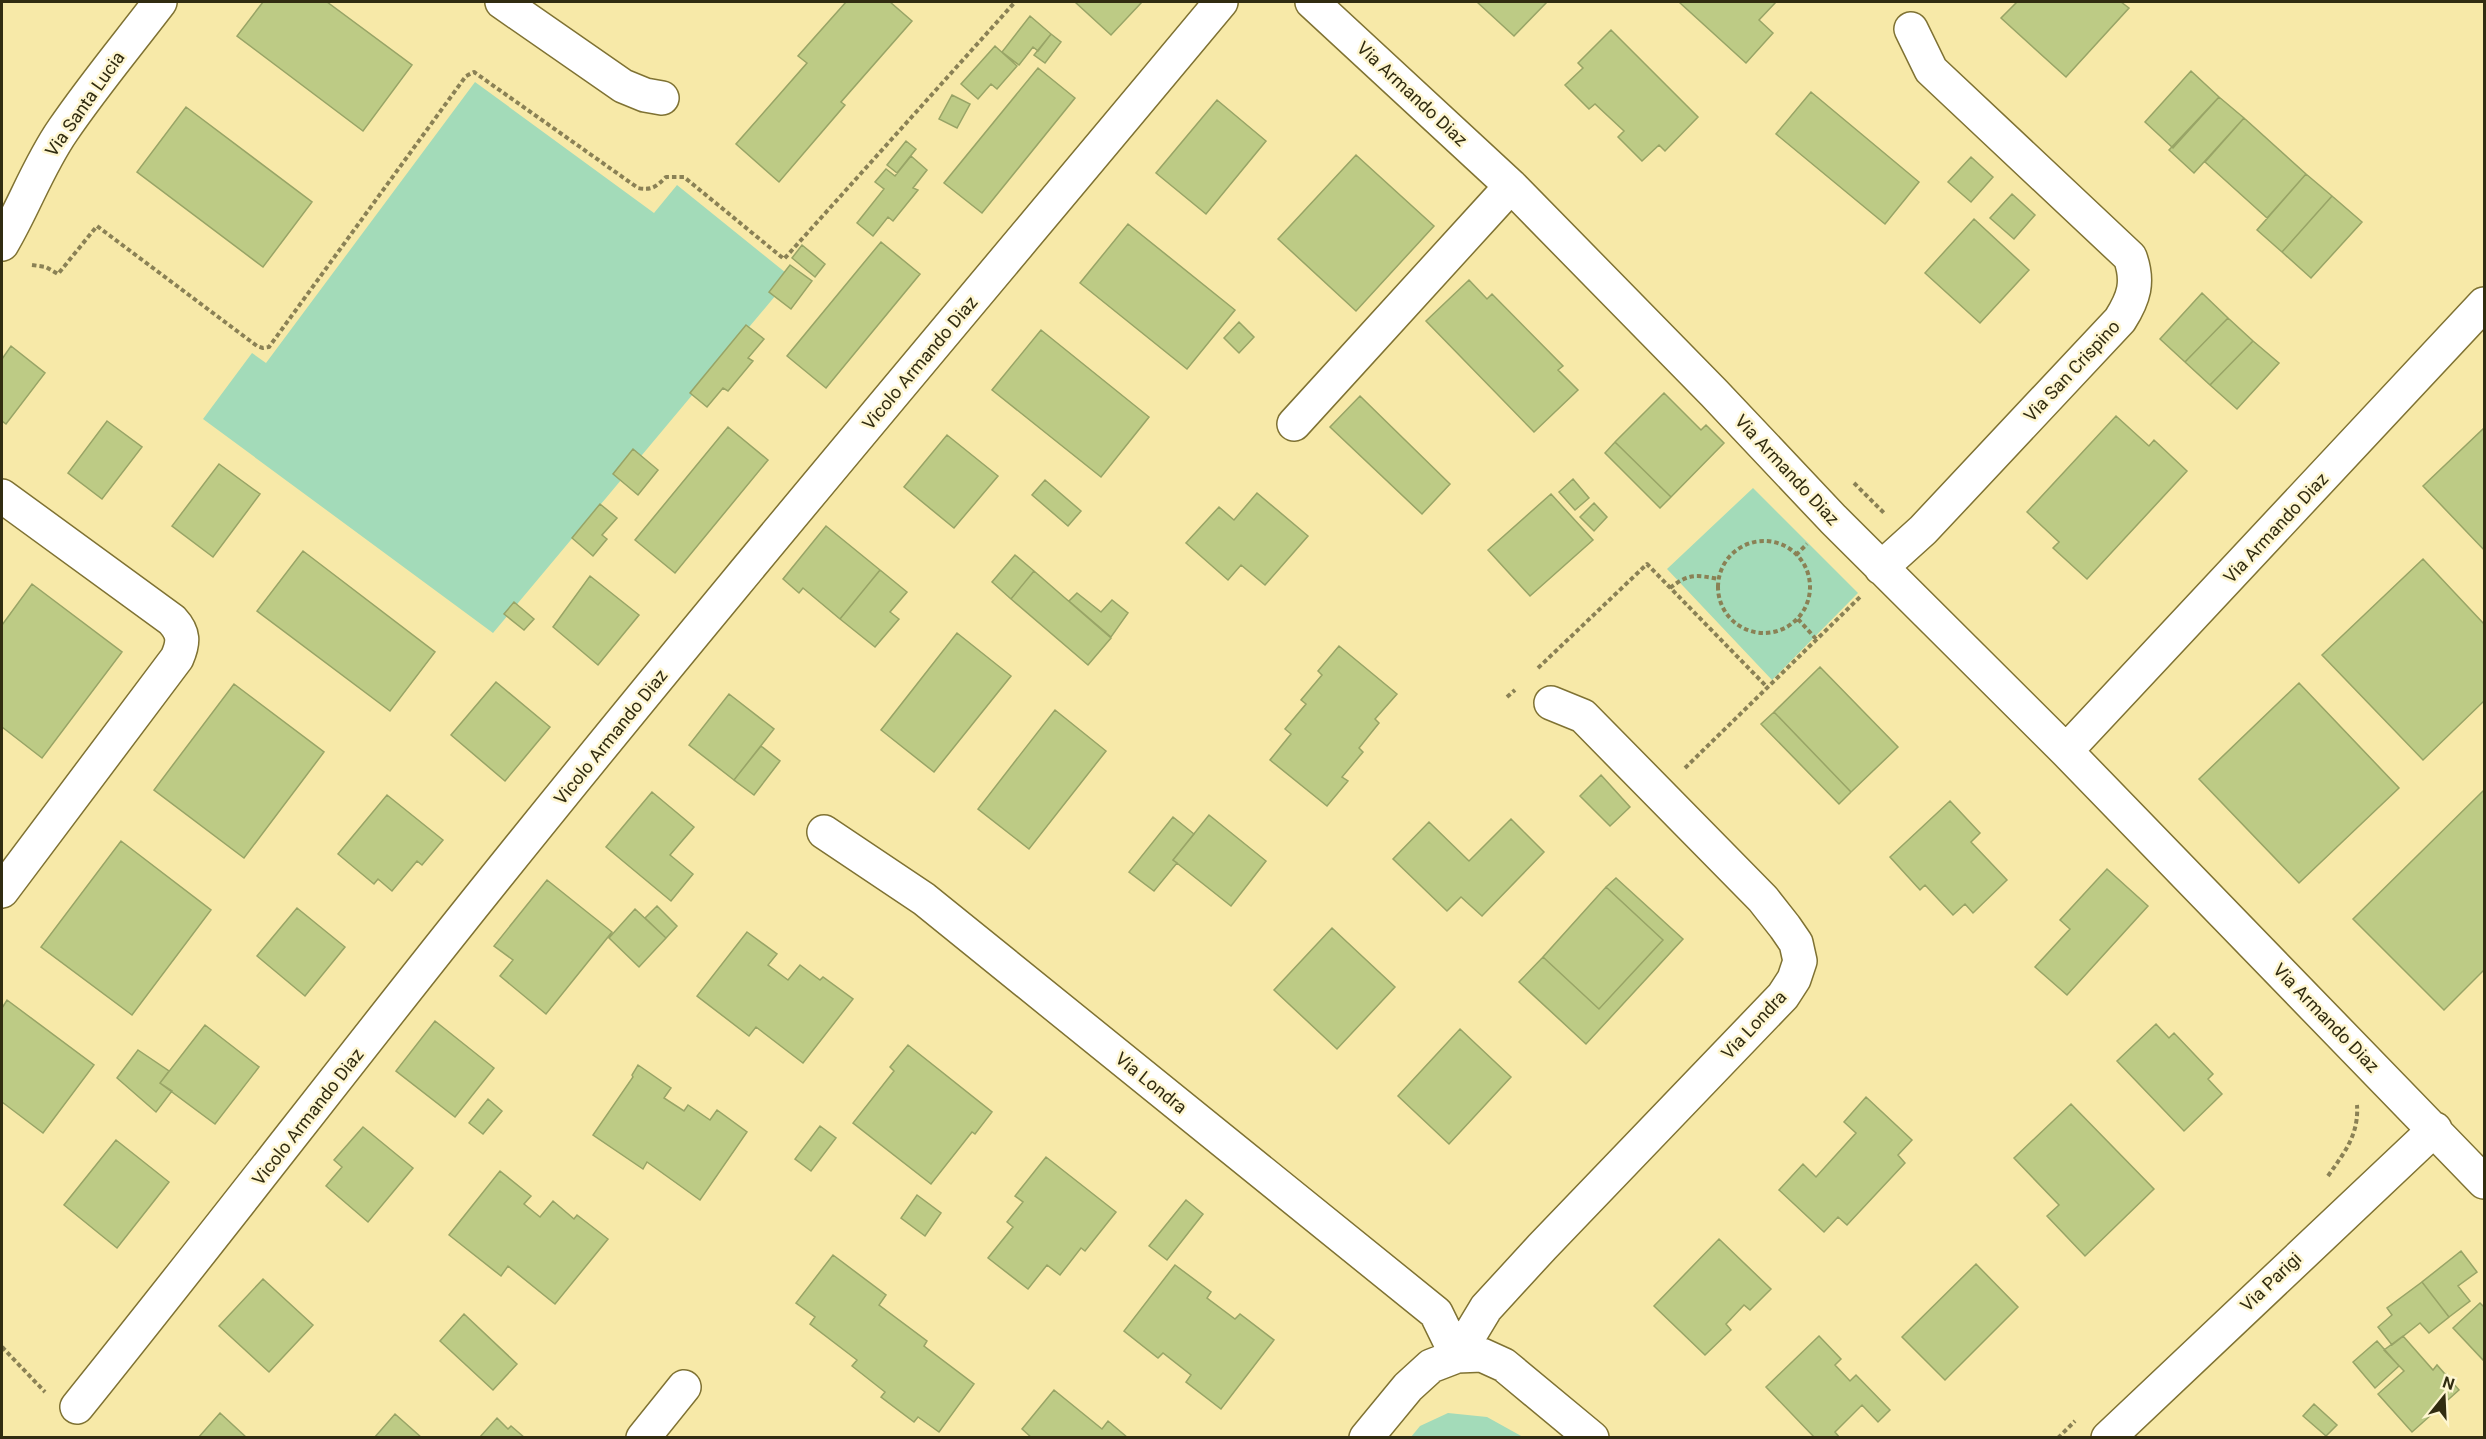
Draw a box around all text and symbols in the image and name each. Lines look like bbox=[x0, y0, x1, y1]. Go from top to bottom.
street label: Via Armando Diaz bbox=[1353, 37, 1472, 150]
street label: Via Santa Lucia bbox=[41, 47, 129, 160]
street label: Vicolo Armando Diaz bbox=[858, 292, 982, 434]
street label: Via San Crispino bbox=[2019, 316, 2124, 426]
street label: Via Armando Diaz bbox=[1731, 410, 1844, 529]
street label: Via Armando Diaz bbox=[2219, 468, 2332, 587]
street label: Vicolo Armando Diaz bbox=[550, 665, 672, 808]
street label: Via Armando Diaz bbox=[2269, 959, 2384, 1077]
street label: Via Londra bbox=[1717, 986, 1791, 1063]
street label: Vicolo Armando Diaz bbox=[248, 1044, 368, 1189]
street label: Via Londra bbox=[1111, 1047, 1191, 1118]
street label: Via Parigi bbox=[2236, 1248, 2305, 1316]
north arrow bbox=[2414, 1367, 2474, 1427]
text: N bbox=[2440, 1372, 2457, 1394]

